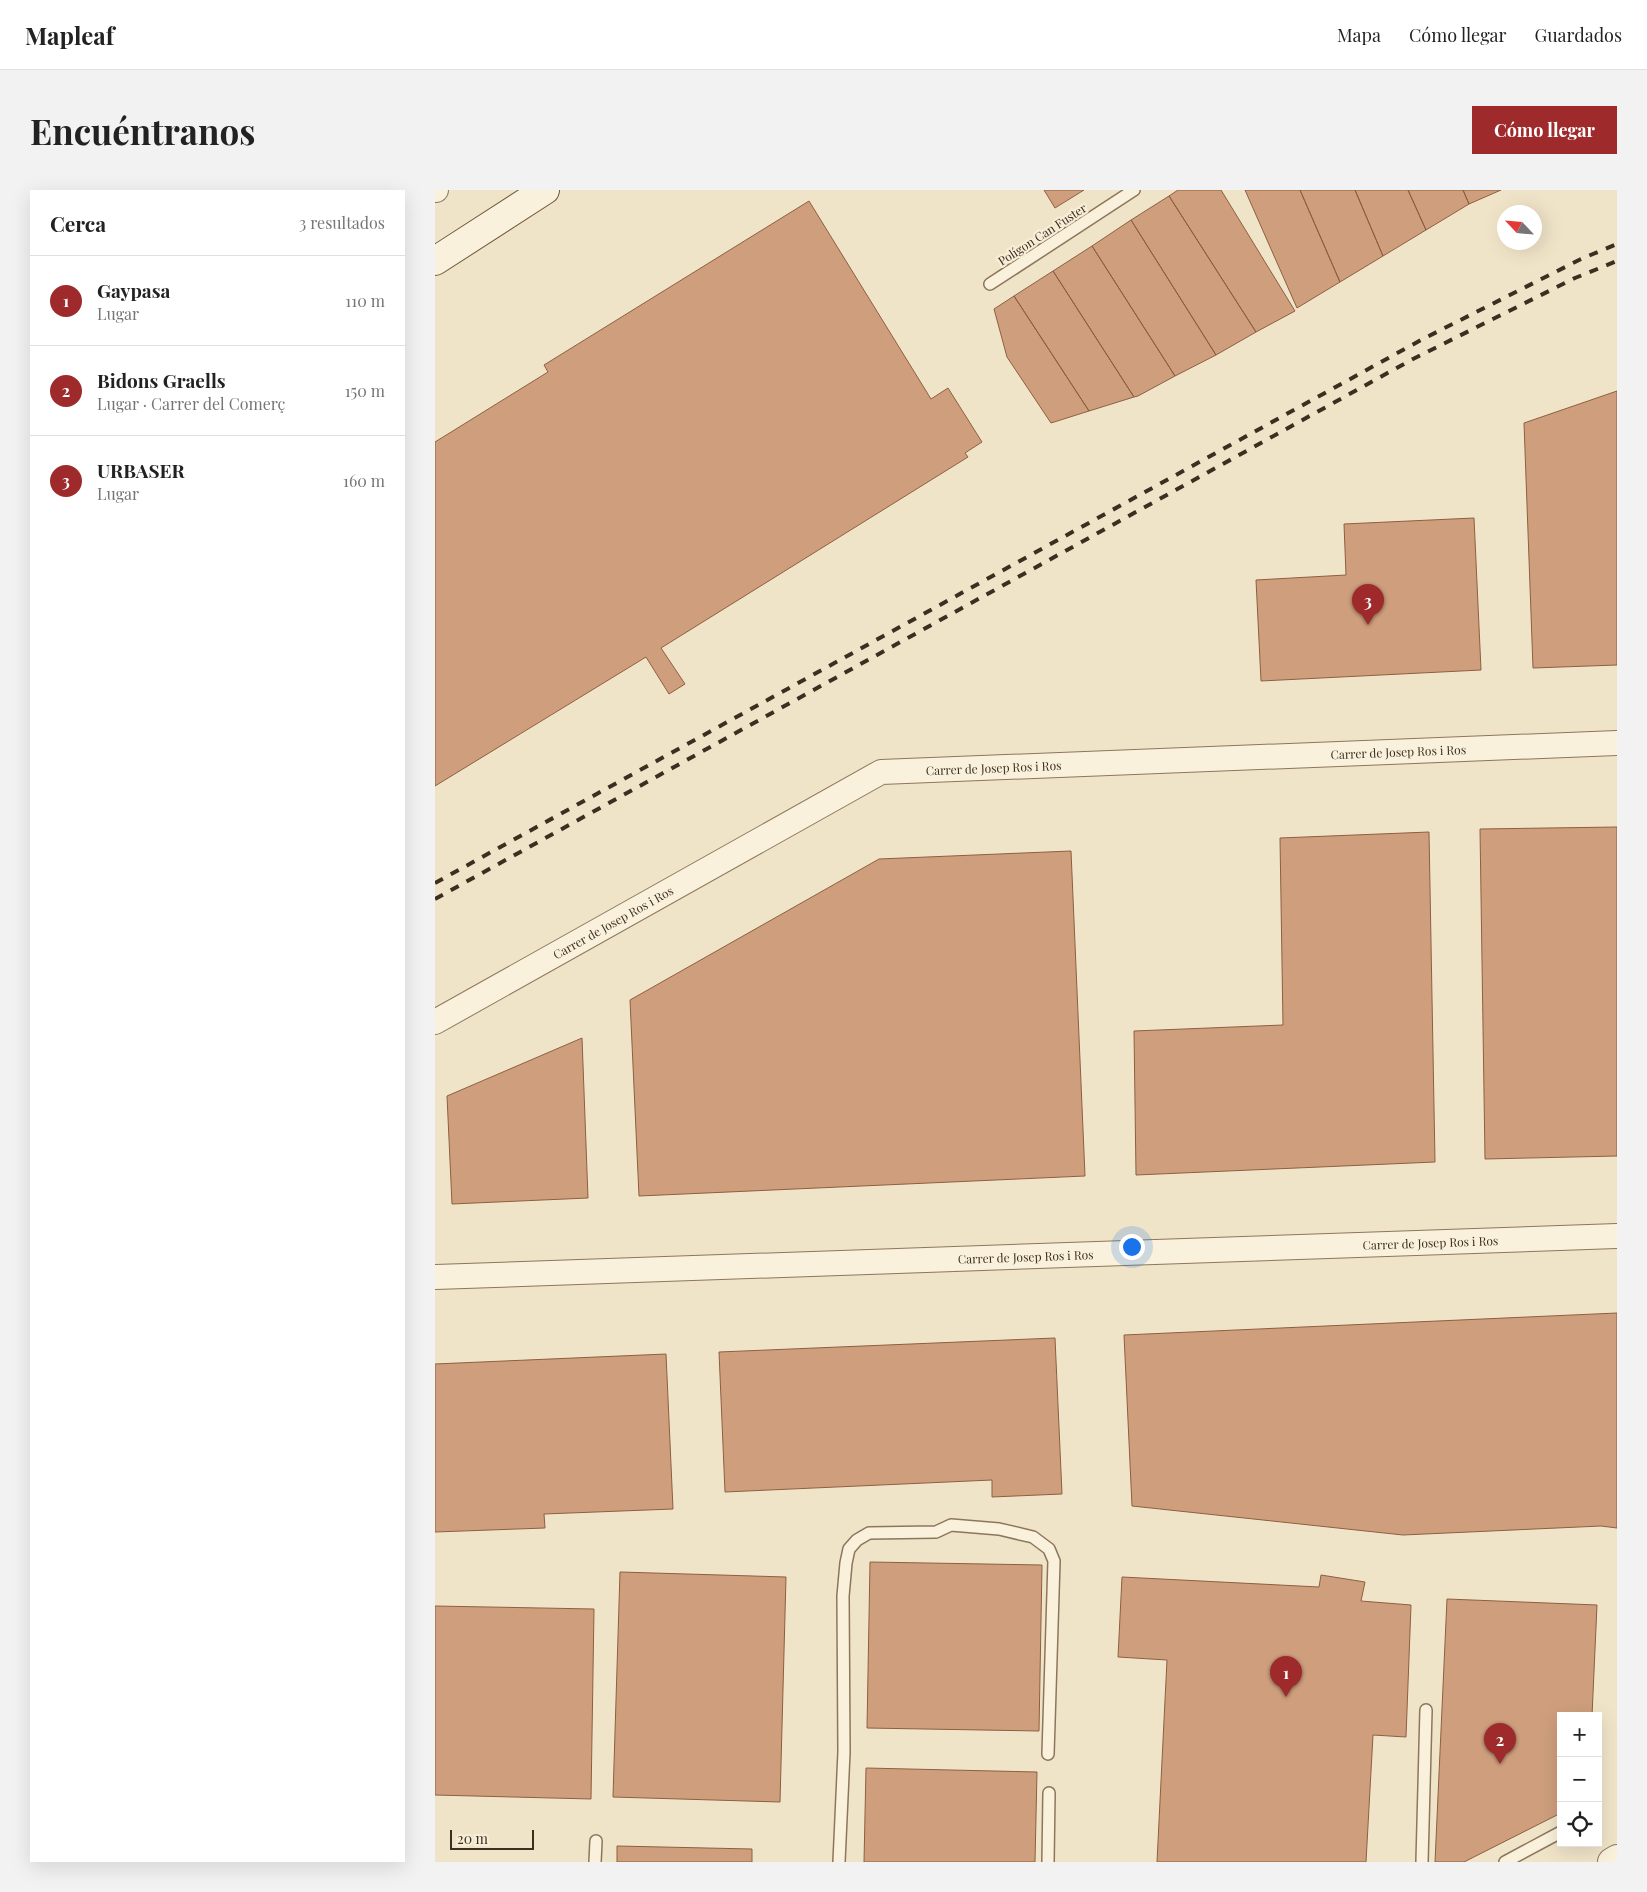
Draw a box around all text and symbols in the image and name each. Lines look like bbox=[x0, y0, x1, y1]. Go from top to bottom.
text: Mapleaf bbox=[25, 19, 114, 51]
text: Mapa bbox=[1337, 23, 1381, 47]
text: Cómo llegar bbox=[1409, 23, 1506, 47]
text: Guardados bbox=[1534, 23, 1622, 47]
button: Cómo llegar bbox=[1472, 106, 1617, 154]
text: Encuéntranos bbox=[30, 107, 255, 154]
street label: Polígon Can Fuster bbox=[995, 199, 1090, 269]
north arrow bbox=[1497, 205, 1542, 250]
text: Cerca bbox=[50, 209, 106, 237]
text: 3 resultados bbox=[299, 212, 385, 233]
text: Gaypasa bbox=[97, 277, 170, 303]
text: 1 bbox=[63, 290, 69, 311]
text: 110 m bbox=[345, 290, 385, 311]
text: Lugar bbox=[97, 303, 139, 324]
text: Bidons Graells bbox=[97, 367, 226, 393]
text: 2 bbox=[62, 380, 70, 401]
text: 150 m bbox=[345, 380, 385, 401]
text: Lugar · Carrer del Comerç bbox=[97, 393, 285, 414]
text: URBASER bbox=[97, 457, 185, 483]
text: 3 bbox=[62, 470, 70, 491]
text: 160 m bbox=[343, 470, 385, 491]
text: Lugar bbox=[97, 483, 139, 504]
pin: 3 bbox=[1352, 584, 1384, 625]
street label: Carrer de Josep Ros i Ros bbox=[1330, 741, 1466, 762]
street label: Carrer de Josep Ros i Ros bbox=[926, 757, 1062, 778]
street label: Carrer de Josep Ros i Ros bbox=[550, 882, 676, 962]
street label: Carrer de Josep Ros i Ros bbox=[1362, 1232, 1498, 1253]
your location bbox=[1119, 1234, 1145, 1260]
street label: Carrer de Josep Ros i Ros bbox=[958, 1246, 1094, 1267]
pin: 1 bbox=[1270, 1656, 1302, 1697]
map controls bbox=[1557, 1712, 1602, 1847]
button: + bbox=[1557, 1712, 1602, 1757]
pin: 2 bbox=[1484, 1723, 1516, 1764]
button: − bbox=[1557, 1757, 1602, 1802]
button: locate bbox=[1557, 1802, 1602, 1847]
scale bar bbox=[450, 1827, 534, 1850]
text: 20 m bbox=[457, 1829, 488, 1848]

